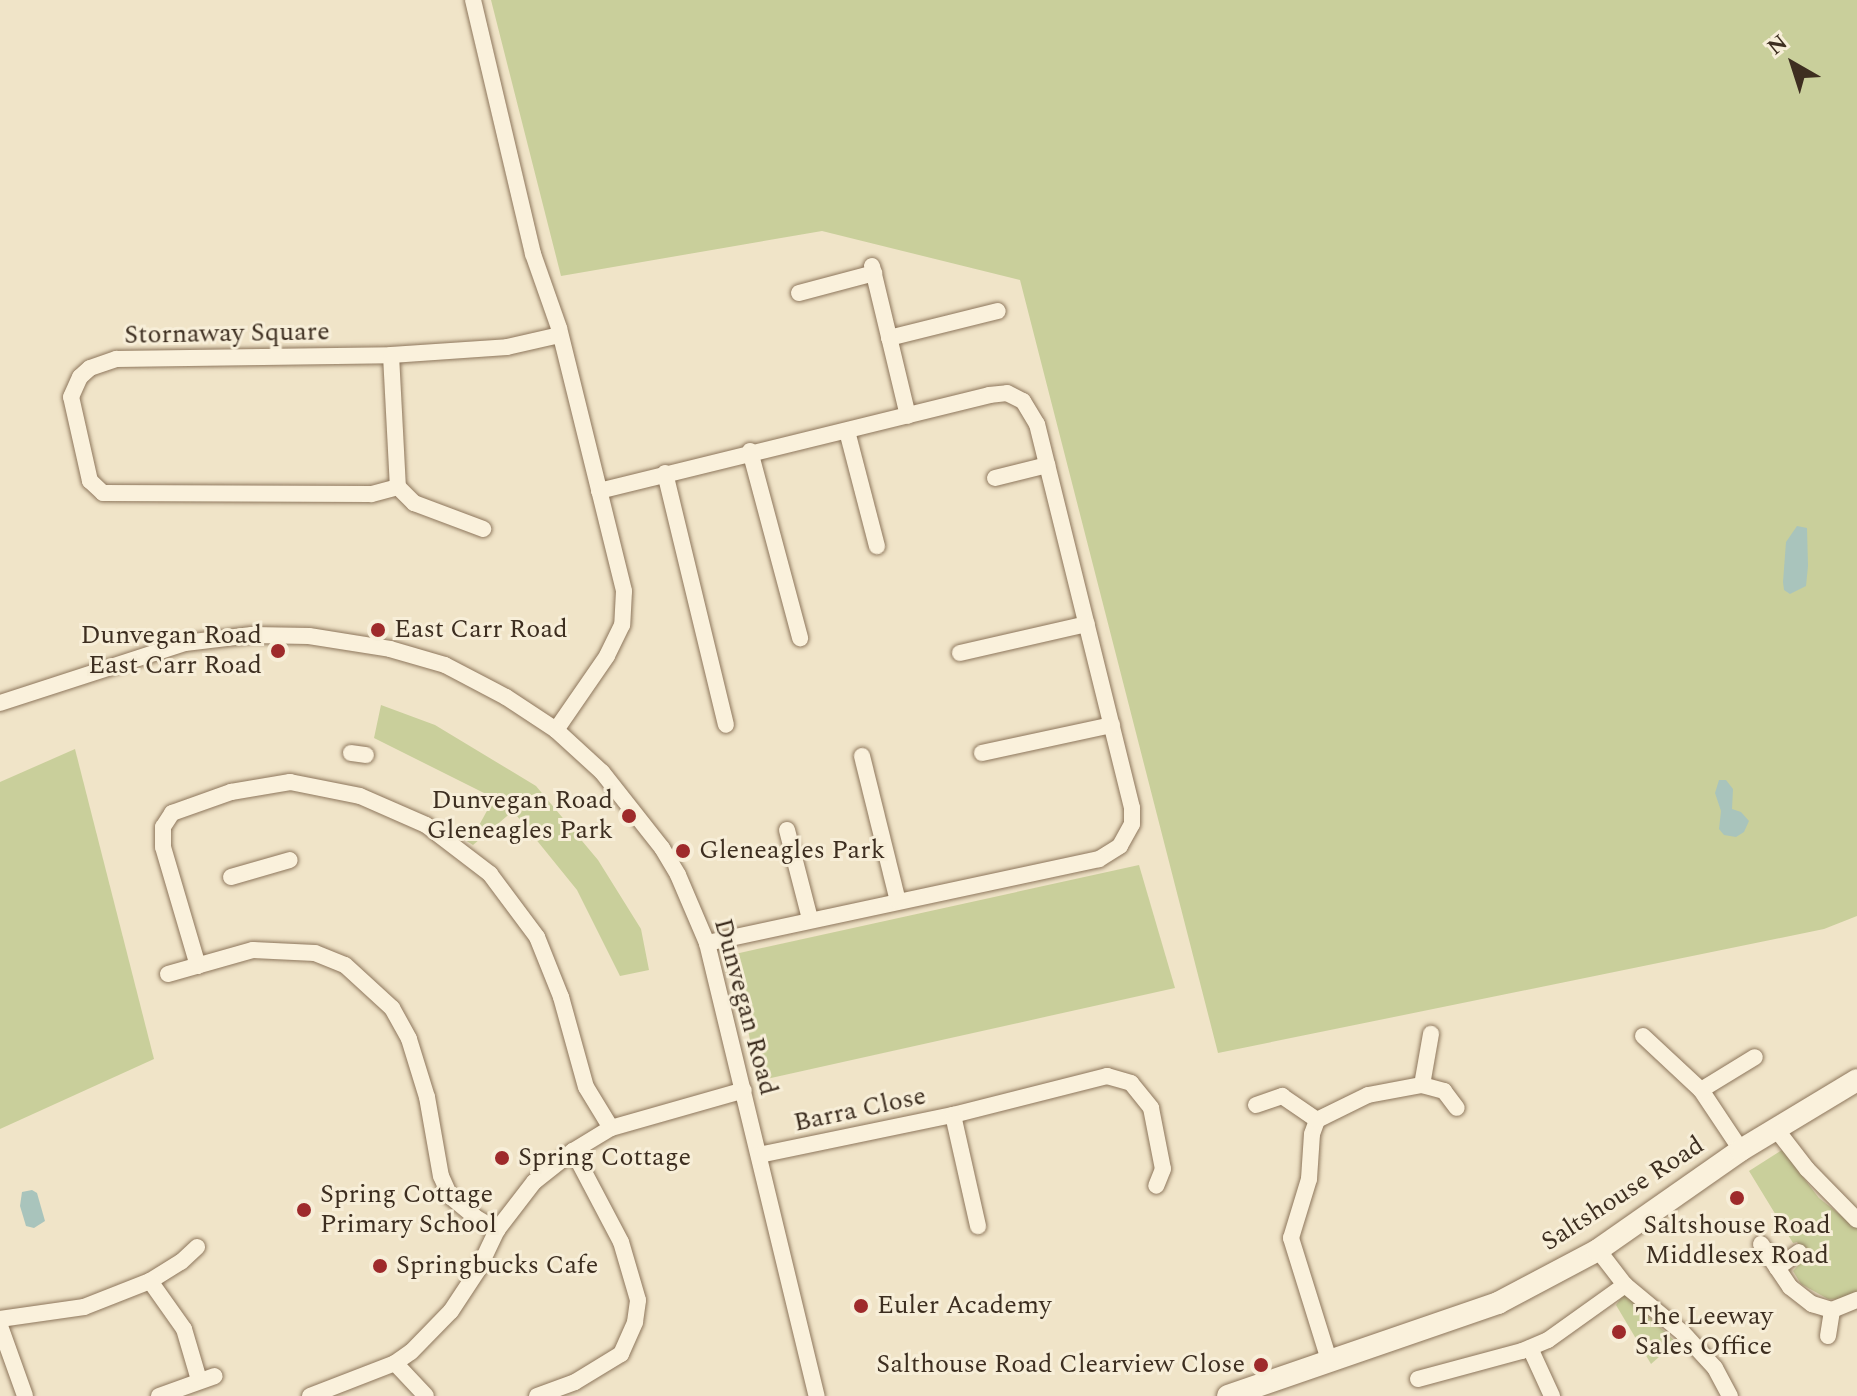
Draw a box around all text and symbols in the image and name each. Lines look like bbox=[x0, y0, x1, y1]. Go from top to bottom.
north arrow bbox=[1753, 24, 1833, 104]
text: N bbox=[1760, 26, 1795, 63]
street label: Stornaway Square bbox=[124, 317, 330, 351]
place label: East Carr Road bbox=[394, 614, 568, 646]
place label: Dunvegan Road East Carr Road bbox=[80, 620, 262, 682]
marker: East Carr Road bbox=[369, 621, 387, 639]
marker: Dunvegan Road East Carr Road bbox=[269, 642, 287, 660]
place label: Dunvegan Road Gleneagles Park bbox=[427, 785, 613, 846]
marker: Dunvegan Road Gleneagles Park bbox=[620, 807, 638, 825]
place label: Gleneagles Park bbox=[699, 835, 885, 867]
marker: Gleneagles Park bbox=[674, 842, 692, 860]
street label: Dunvegan Road bbox=[706, 915, 784, 1099]
street label: Barra Close bbox=[791, 1081, 929, 1139]
street label: Saltshouse Road bbox=[1536, 1130, 1710, 1258]
place label: Spring Cottage bbox=[518, 1142, 691, 1174]
marker: Spring Cottage bbox=[493, 1149, 511, 1167]
place label: Spring Cottage Primary School bbox=[320, 1179, 497, 1240]
marker: Saltshouse Road Middlesex Road bbox=[1728, 1189, 1746, 1207]
marker: Spring Cottage Primary School bbox=[295, 1201, 313, 1219]
place label: Saltshouse Road Middlesex Road bbox=[1643, 1210, 1831, 1272]
place label: Springbucks Cafe bbox=[396, 1250, 598, 1282]
marker: Springbucks Cafe bbox=[371, 1257, 389, 1275]
place label: Euler Academy bbox=[877, 1290, 1051, 1322]
marker: Euler Academy bbox=[852, 1297, 870, 1315]
place label: The Leeway Sales Office bbox=[1635, 1301, 1773, 1362]
marker: The Leeway Sales Office bbox=[1610, 1323, 1628, 1341]
place label: Salthouse Road Clearview Close bbox=[876, 1349, 1245, 1381]
marker: Salthouse Road Clearview Close bbox=[1252, 1356, 1270, 1374]

